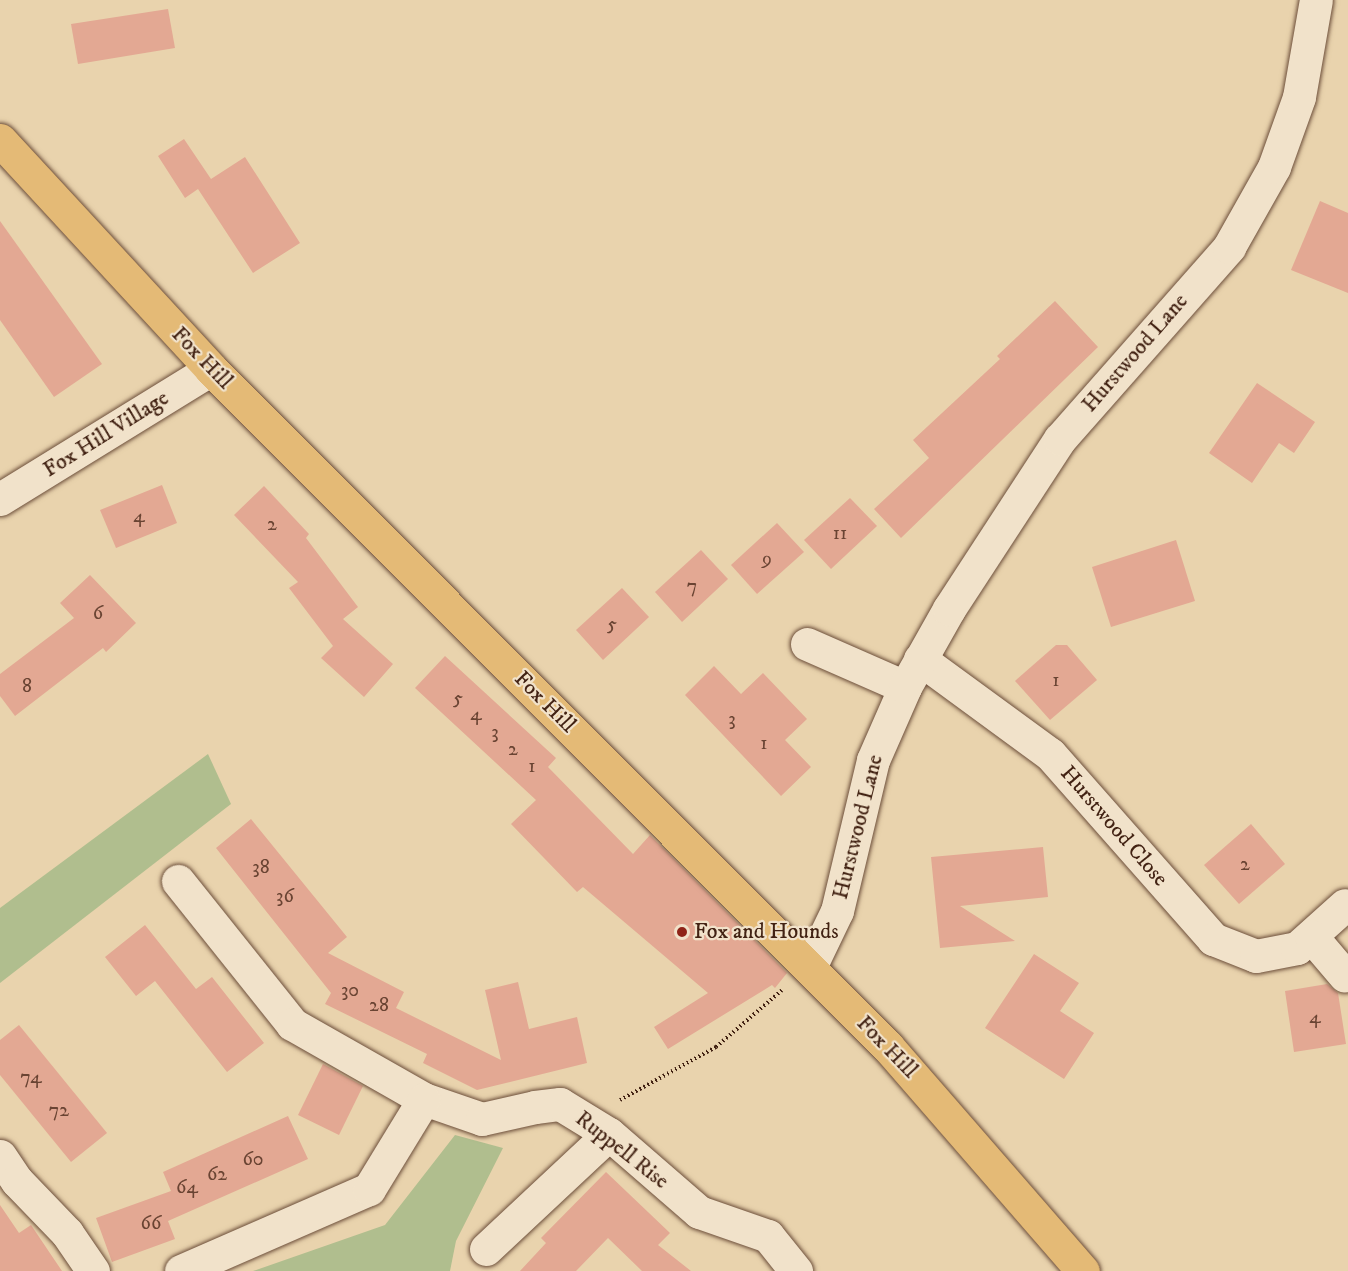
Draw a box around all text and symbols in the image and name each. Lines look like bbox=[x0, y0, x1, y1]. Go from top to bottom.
street label: Hurstwood Lane bbox=[1076, 288, 1194, 418]
street label: Fox Hill bbox=[166, 321, 238, 395]
street label: Fox Hill Village bbox=[38, 385, 174, 483]
house number: 4 bbox=[133, 504, 145, 528]
house number: 2 bbox=[267, 512, 277, 536]
house number: 11 bbox=[833, 521, 847, 545]
house number: 9 bbox=[762, 547, 772, 571]
house number: 7 bbox=[687, 574, 697, 598]
house number: 6 bbox=[93, 601, 103, 625]
house number: 5 bbox=[607, 612, 617, 636]
street label: Fox Hill bbox=[509, 666, 581, 738]
house number: 1 bbox=[1052, 668, 1060, 692]
house number: 8 bbox=[22, 674, 32, 698]
house number: 5 bbox=[453, 686, 463, 710]
house number: 4 bbox=[470, 702, 482, 726]
house number: 3 bbox=[728, 707, 736, 731]
house number: 3 bbox=[491, 720, 499, 744]
house number: 1 bbox=[760, 731, 768, 755]
house number: 2 bbox=[508, 737, 518, 761]
street label: Hurstwood Lane bbox=[827, 752, 889, 902]
house number: 1 bbox=[528, 754, 536, 778]
street label: Hurstwood Close bbox=[1055, 760, 1173, 892]
house number: 2 bbox=[1240, 852, 1250, 876]
house number: 38 bbox=[252, 855, 270, 879]
house number: 36 bbox=[276, 884, 294, 908]
place label: Fox and Hounds bbox=[694, 919, 839, 945]
marker: Fox and Hounds bbox=[675, 925, 689, 939]
house number: 30 bbox=[341, 978, 359, 1002]
house number: 28 bbox=[369, 993, 389, 1017]
house number: 4 bbox=[1309, 1005, 1321, 1029]
street label: Fox Hill bbox=[851, 1010, 923, 1084]
house number: 74 bbox=[20, 1065, 42, 1089]
house number: 72 bbox=[49, 1098, 69, 1122]
street label: Ruppell Rise bbox=[570, 1105, 674, 1195]
house number: 60 bbox=[242, 1147, 264, 1171]
house number: 62 bbox=[207, 1162, 227, 1186]
house number: 64 bbox=[176, 1175, 198, 1199]
house number: 66 bbox=[141, 1211, 161, 1235]

